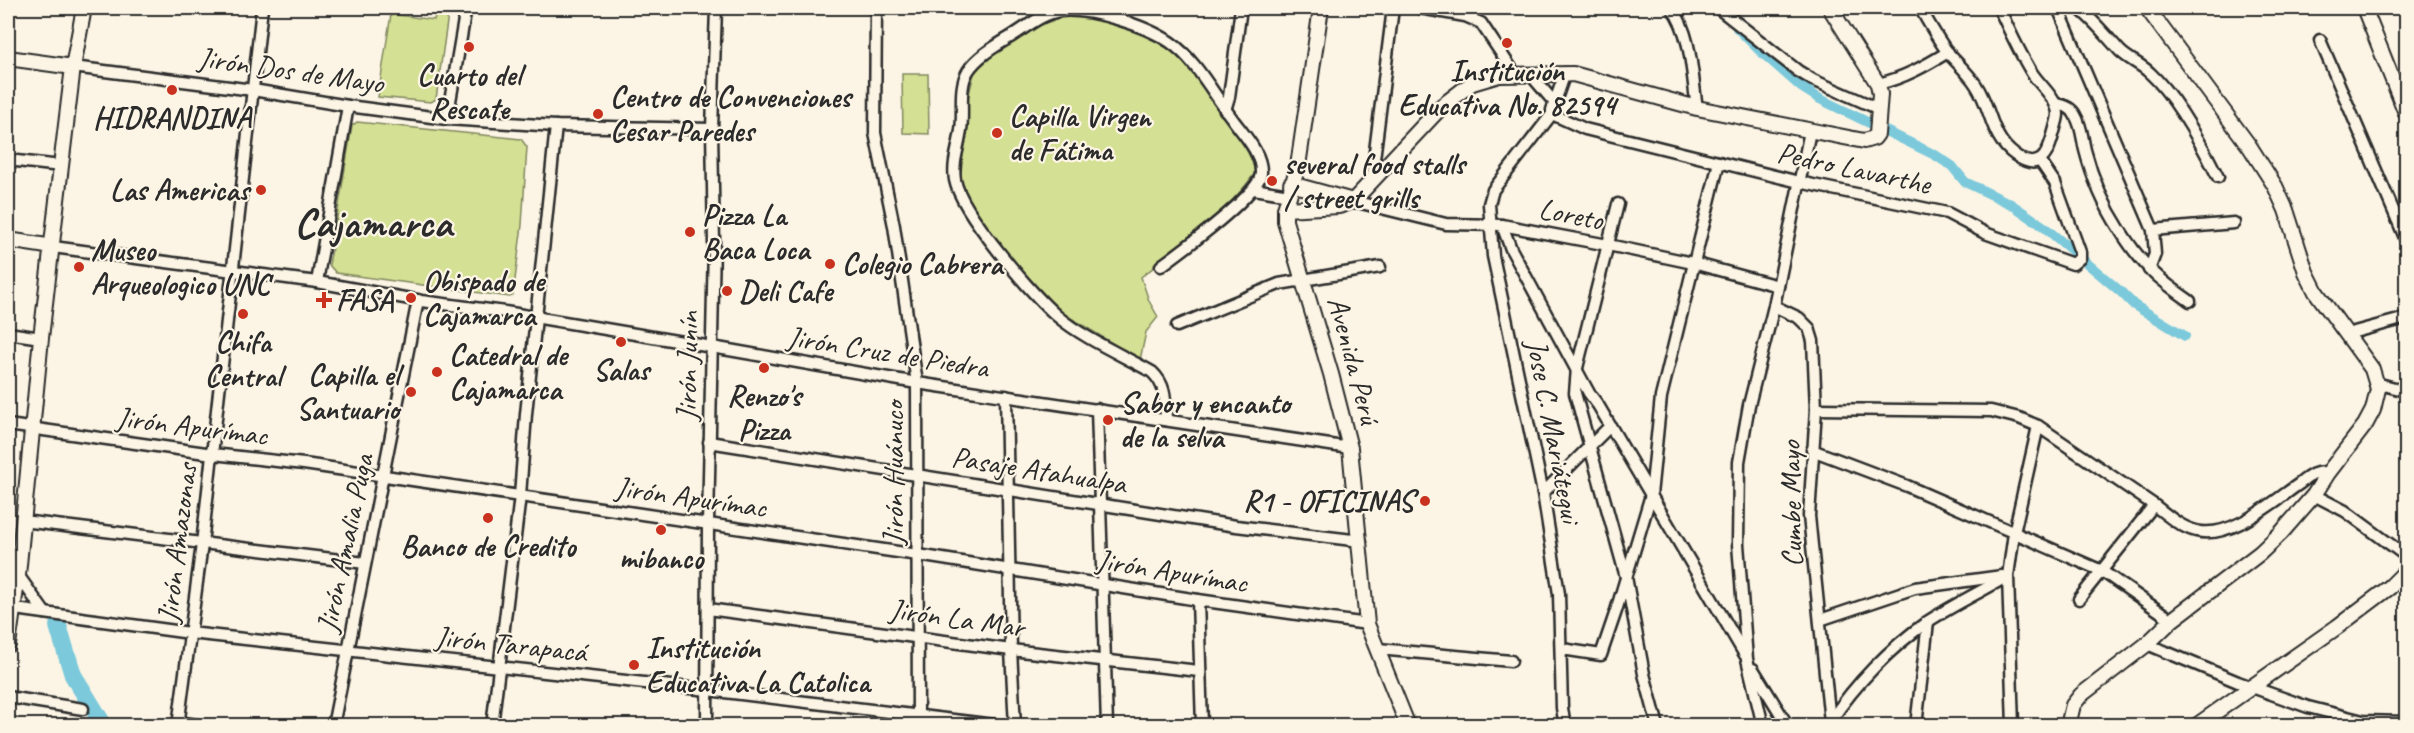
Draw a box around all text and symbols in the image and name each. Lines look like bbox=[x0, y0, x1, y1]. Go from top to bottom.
marker: Institución Educativa No. 82594 bbox=[1500, 36, 1514, 50]
street label: Jirón Dos de Mayo bbox=[194, 38, 387, 102]
marker: Cuarto del Rescate bbox=[462, 40, 476, 54]
place label: Institución Educativa No. 82594 bbox=[1398, 52, 1619, 124]
place label: Cuarto del Rescate bbox=[417, 56, 527, 128]
place label: Centro de Convenciones Cesar Paredes bbox=[610, 78, 854, 150]
marker: HIDRANDINA bbox=[165, 83, 179, 97]
place label: Capilla Virgen de Fátima bbox=[1009, 97, 1153, 169]
place label: HIDRANDINA bbox=[93, 99, 254, 137]
marker: Centro de Convenciones Cesar Paredes bbox=[591, 107, 605, 121]
marker: Capilla Virgen de Fátima bbox=[990, 126, 1004, 140]
street label: Pedro Lavarthe bbox=[1774, 133, 1936, 203]
place label: several food stalls / street grills bbox=[1284, 145, 1468, 217]
place label: Las Americas bbox=[110, 171, 252, 209]
marker: several food stalls / street grills bbox=[1265, 174, 1279, 188]
marker: Las Americas bbox=[254, 183, 268, 197]
street label: Loreto bbox=[1536, 189, 1608, 239]
place label: Pizza La Baca Loca bbox=[702, 196, 812, 268]
district label: Cajamarca bbox=[294, 197, 455, 250]
marker: Pizza La Baca Loca bbox=[683, 225, 697, 239]
place label: Museo Arqueologico UNC bbox=[91, 231, 274, 303]
place label: Colegio Cabrera bbox=[842, 245, 1005, 283]
marker: Colegio Cabrera bbox=[823, 257, 837, 271]
marker: Museo Arqueologico UNC bbox=[72, 260, 86, 274]
place label: Obispado de Cajamarca bbox=[423, 262, 547, 334]
place label: Deli Cafe bbox=[739, 272, 835, 310]
place label: FASA bbox=[336, 281, 394, 319]
marker: Deli Cafe bbox=[720, 284, 734, 298]
marker: Obispado de Cajamarca bbox=[404, 291, 418, 305]
street label: Avenida Perú bbox=[1319, 292, 1390, 431]
marker: FASA bbox=[317, 293, 331, 307]
marker: Chifa Central bbox=[236, 307, 250, 321]
street label: Jirón Junín bbox=[667, 309, 707, 423]
street label: Jirón Cruz de Piedra bbox=[783, 317, 993, 387]
place label: Chifa Central bbox=[205, 323, 287, 395]
street label: Jose C. Mariátegui bbox=[1517, 334, 1591, 529]
marker: Salas bbox=[614, 335, 628, 349]
place label: Catedral de Cajamarca bbox=[449, 336, 570, 408]
place label: Salas bbox=[593, 351, 653, 389]
place label: Capilla el Santuario bbox=[296, 356, 405, 428]
marker: Renzo's Pizza bbox=[757, 361, 771, 375]
marker: Catedral de Cajamarca bbox=[430, 365, 444, 379]
place label: Renzo's Pizza bbox=[727, 377, 805, 449]
place label: Sabor y encanto de la selva bbox=[1120, 384, 1293, 456]
marker: Capilla el Santuario bbox=[404, 385, 418, 399]
street label: Jirón Apurímac bbox=[112, 398, 271, 454]
street label: Jirón Huánuco bbox=[874, 398, 912, 547]
marker: Sabor y encanto de la selva bbox=[1101, 413, 1115, 427]
street label: Pasaje Atahualpa bbox=[949, 437, 1131, 503]
street label: Cumbe Mayo bbox=[1771, 439, 1811, 568]
street label: Jirón Amalia Puga bbox=[307, 449, 383, 637]
street label: Jirón Amazonas bbox=[148, 459, 206, 627]
street label: Jirón Apurímac bbox=[611, 467, 770, 527]
place label: R1 - OFICINAS bbox=[1243, 482, 1420, 520]
marker: R1 - OFICINAS bbox=[1418, 494, 1432, 508]
marker: Banco de Credito bbox=[481, 511, 495, 525]
marker: mibanco bbox=[654, 523, 668, 537]
place label: Banco de Credito bbox=[401, 527, 578, 565]
place label: mibanco bbox=[619, 539, 705, 577]
street label: Jirón Apurímac bbox=[1092, 540, 1251, 602]
street label: Jirón La Mar bbox=[886, 590, 1030, 647]
street label: Jirón Tarapacá bbox=[432, 617, 591, 671]
place label: Institución Educativa La Catolica bbox=[646, 629, 872, 701]
marker: Institución Educativa La Catolica bbox=[627, 658, 641, 672]

